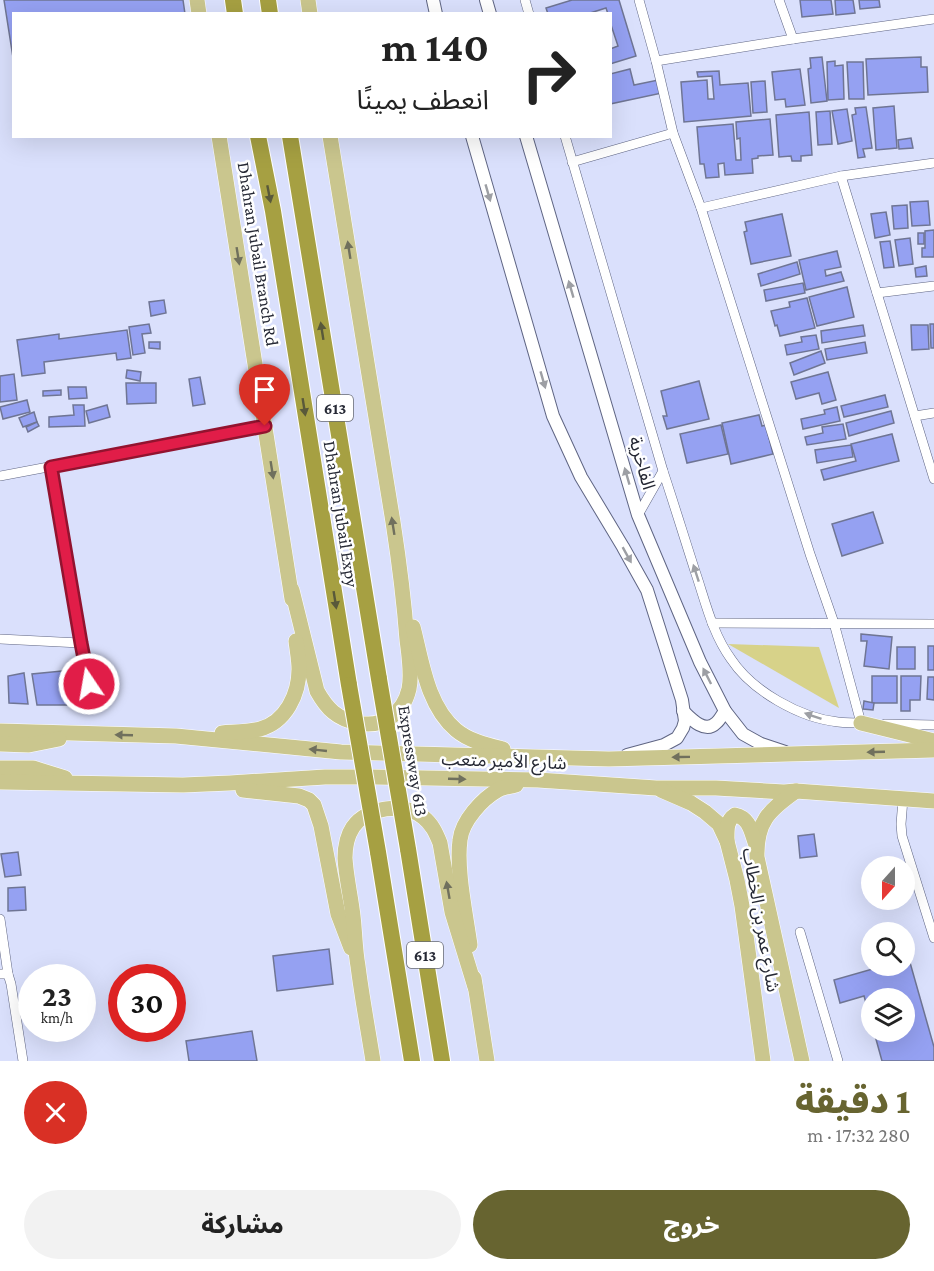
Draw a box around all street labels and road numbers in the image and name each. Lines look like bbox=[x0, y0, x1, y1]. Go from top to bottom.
street label: Dhahran Jubail Branch Rd bbox=[234, 161, 283, 348]
road number: 613 bbox=[317, 395, 353, 421]
street label: الفاخرية bbox=[624, 434, 659, 492]
street label: Dhahran Jubail Expy bbox=[320, 439, 363, 589]
street label: Expressway 613 bbox=[394, 704, 432, 818]
street label: شارع الأمير متعب bbox=[441, 749, 567, 777]
street label: شارع عمر بن الخطاب bbox=[735, 846, 784, 994]
road number: 613 bbox=[407, 942, 443, 968]

